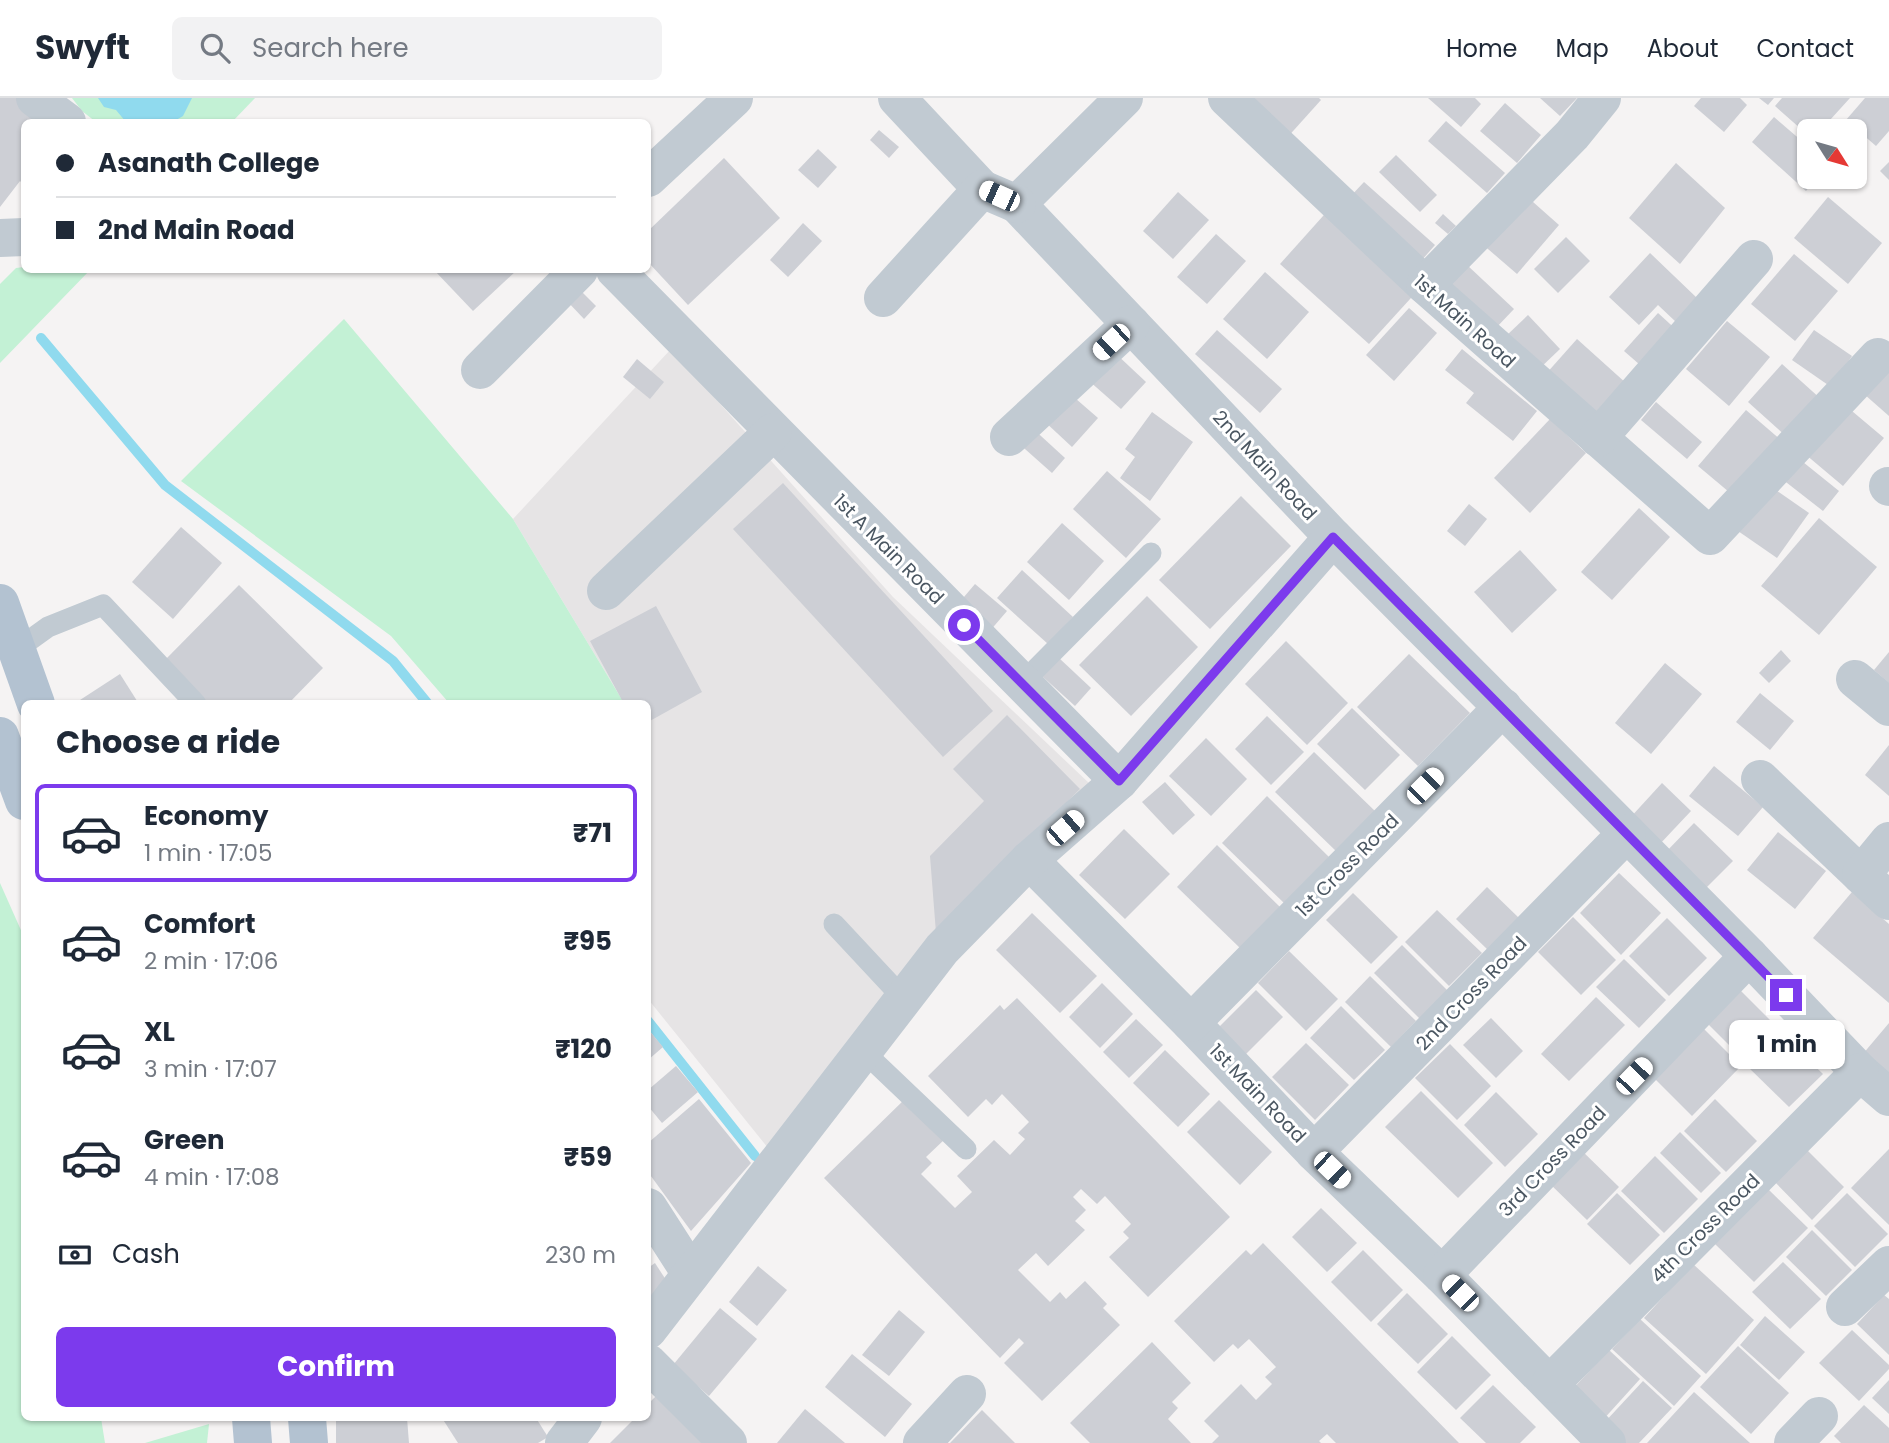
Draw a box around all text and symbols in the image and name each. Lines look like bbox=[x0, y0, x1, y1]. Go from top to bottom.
search box bbox=[172, 17, 662, 80]
text: Swyft bbox=[35, 24, 130, 71]
icon: search bbox=[196, 29, 234, 67]
text: Search here bbox=[252, 30, 409, 66]
text: Home bbox=[1446, 32, 1518, 65]
text: Map bbox=[1556, 32, 1609, 65]
text: About bbox=[1647, 32, 1718, 65]
text: Contact bbox=[1756, 32, 1854, 65]
north arrow bbox=[1797, 119, 1867, 189]
map controls bbox=[1797, 119, 1867, 189]
text: Asanath College bbox=[98, 145, 320, 181]
car bbox=[976, 178, 1023, 214]
text: 2nd Main Road bbox=[98, 212, 295, 248]
street label: 1st Main Road bbox=[1408, 268, 1521, 374]
car bbox=[1089, 320, 1134, 364]
street label: 2nd Main Road bbox=[1207, 404, 1323, 526]
street label: 1st A Main Road bbox=[827, 488, 950, 611]
route start bbox=[948, 609, 980, 641]
text: Choose a ride bbox=[56, 719, 280, 764]
car bbox=[1403, 764, 1448, 808]
text: Economy bbox=[144, 798, 268, 834]
icon: car bbox=[60, 802, 123, 865]
car bbox=[1043, 806, 1088, 850]
street label: 1st Cross Road bbox=[1290, 808, 1405, 923]
text: ₹71 bbox=[573, 815, 612, 851]
text: 1 min · 17:05 bbox=[144, 837, 272, 869]
text: Comfort bbox=[144, 906, 256, 942]
icon: car bbox=[60, 910, 123, 973]
text: ₹95 bbox=[564, 923, 612, 959]
street label: 2nd Cross Road bbox=[1410, 930, 1533, 1056]
text: 2 min · 17:06 bbox=[144, 945, 278, 977]
route end bbox=[1770, 979, 1802, 1011]
text: XL bbox=[144, 1014, 175, 1050]
icon: car bbox=[60, 1018, 123, 1081]
callout: 1 min bbox=[1728, 1020, 1844, 1068]
text: 1 min bbox=[1757, 1028, 1817, 1060]
text: ₹120 bbox=[555, 1031, 612, 1067]
street label: 1st Main Road bbox=[1203, 1038, 1312, 1149]
text: 3 min · 17:07 bbox=[144, 1053, 277, 1085]
car bbox=[1612, 1054, 1657, 1098]
street label: 3rd Cross Road bbox=[1492, 1100, 1612, 1223]
text: Green bbox=[144, 1122, 225, 1158]
icon: car bbox=[60, 1126, 123, 1189]
text: ₹59 bbox=[564, 1139, 612, 1175]
car bbox=[1310, 1148, 1355, 1192]
text: 4 min · 17:08 bbox=[144, 1161, 280, 1193]
street label: 4th Cross Road bbox=[1645, 1168, 1766, 1289]
icon: cash bbox=[56, 1236, 94, 1274]
text: Cash bbox=[112, 1236, 180, 1272]
text: 230 m bbox=[545, 1239, 616, 1271]
car bbox=[1438, 1271, 1483, 1315]
button: Confirm bbox=[56, 1327, 616, 1407]

